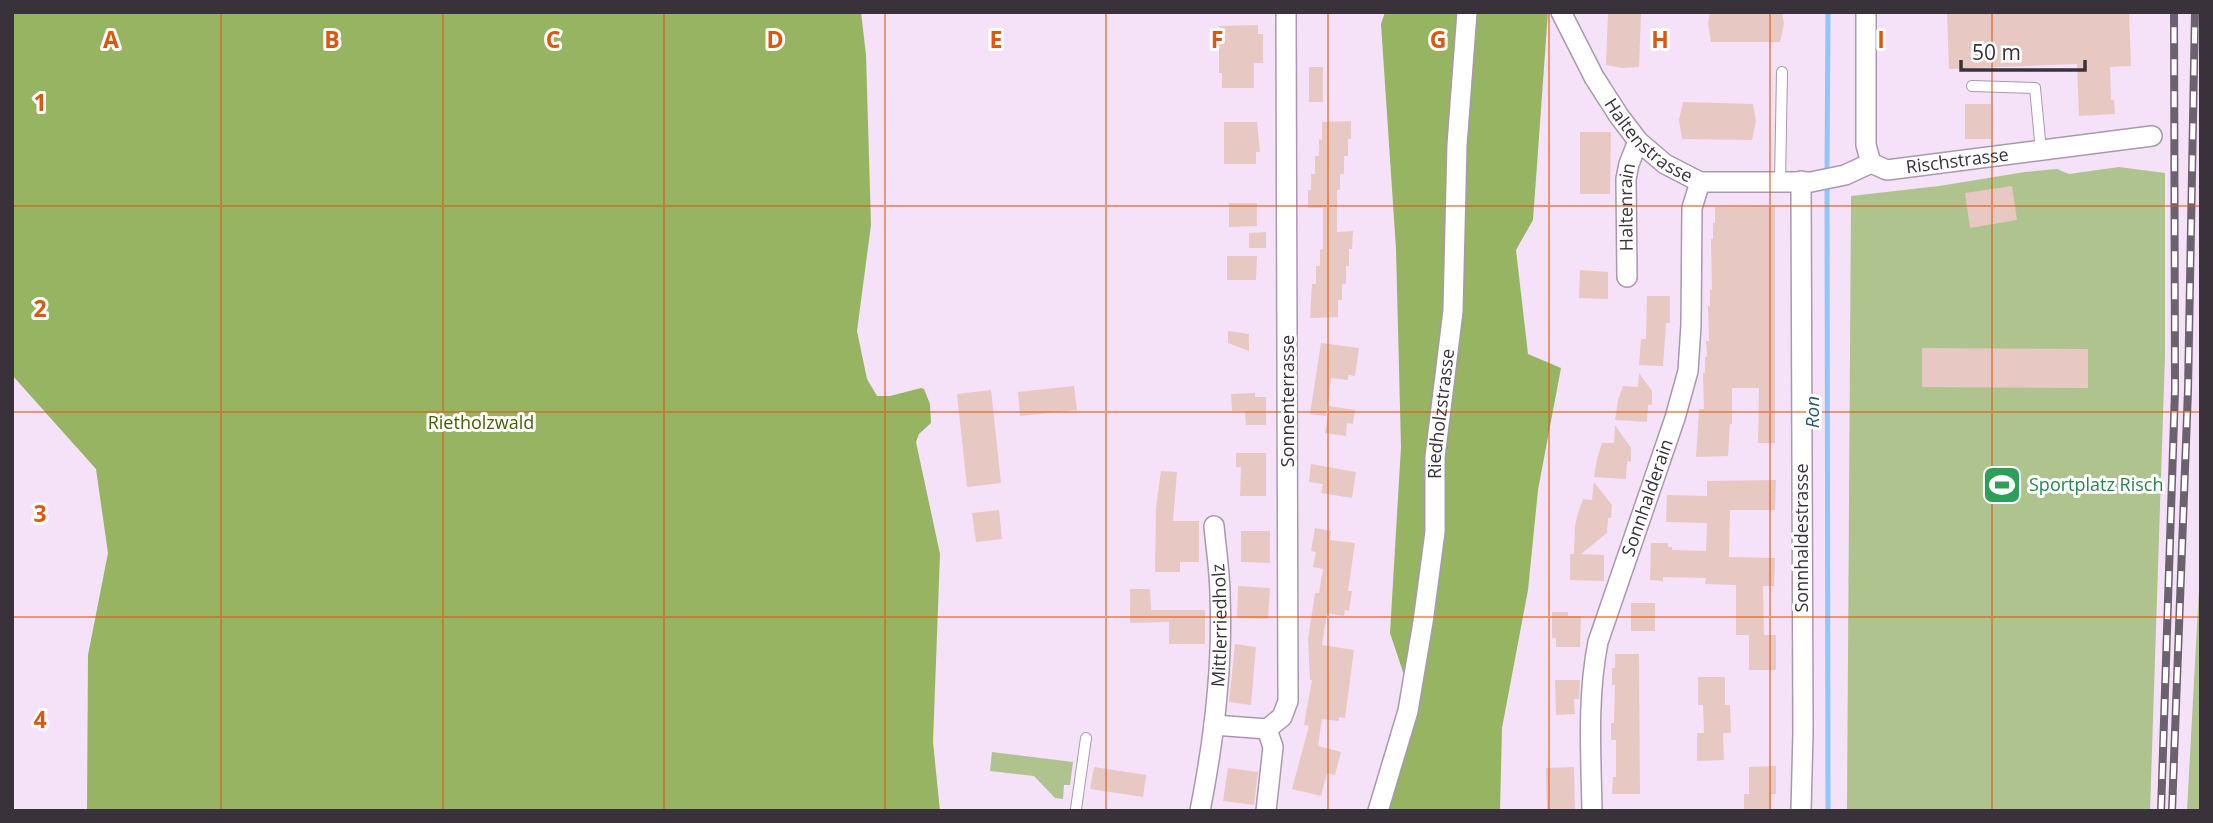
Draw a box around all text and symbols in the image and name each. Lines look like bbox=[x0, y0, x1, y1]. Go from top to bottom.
text: A bbox=[103, 23, 119, 55]
text: B bbox=[324, 23, 340, 55]
text: C bbox=[546, 23, 560, 55]
text: D bbox=[766, 23, 784, 55]
text: E bbox=[990, 23, 1002, 55]
text: F bbox=[1211, 23, 1223, 55]
text: G bbox=[1430, 23, 1446, 55]
text: H bbox=[1651, 23, 1669, 55]
text: I bbox=[1877, 23, 1885, 55]
scale bar bbox=[1961, 28, 2085, 72]
text: 50 m bbox=[1972, 38, 2021, 66]
text: 1 bbox=[33, 86, 47, 118]
street label: Haltenstrasse bbox=[1600, 93, 1697, 187]
street label: Rischstrasse bbox=[1904, 142, 2010, 178]
street label: Haltenrain bbox=[1613, 161, 1640, 251]
text: 2 bbox=[33, 292, 47, 324]
street label: Sonnenterrasse bbox=[1275, 335, 1299, 467]
street label: Riedholzstrasse bbox=[1422, 347, 1459, 479]
water label: Ron bbox=[1799, 396, 1825, 428]
park label: Rietholzwald bbox=[428, 410, 534, 434]
street label: Sonnhalderain bbox=[1615, 436, 1678, 559]
street label: Sonnhaldestrasse bbox=[1789, 463, 1813, 613]
sports icon: Sportplatz Risch bbox=[1981, 464, 2023, 506]
place label: Sportplatz Risch bbox=[2029, 472, 2163, 496]
text: 3 bbox=[33, 497, 47, 529]
street label: Mittlerriedholz bbox=[1205, 563, 1232, 688]
text: 4 bbox=[33, 703, 47, 735]

